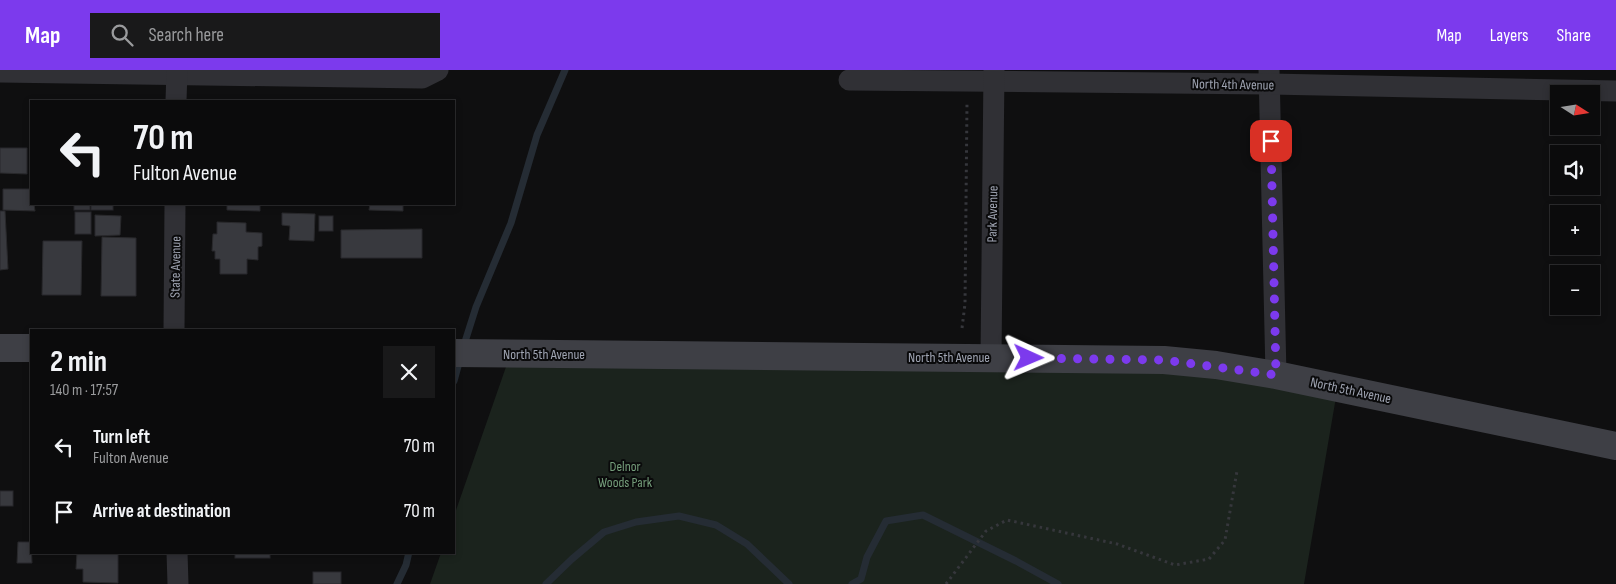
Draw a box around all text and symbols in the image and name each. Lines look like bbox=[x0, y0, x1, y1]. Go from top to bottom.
search box bbox=[90, 13, 440, 58]
text: Map bbox=[25, 21, 60, 50]
icon: search bbox=[108, 21, 136, 49]
text: Search here bbox=[148, 24, 224, 47]
text: Map bbox=[1437, 25, 1462, 46]
text: Layers bbox=[1490, 25, 1529, 46]
text: Share bbox=[1557, 25, 1591, 46]
street label: North 4th Avenue bbox=[1192, 75, 1274, 94]
north arrow bbox=[1550, 85, 1600, 135]
map controls bbox=[1550, 85, 1600, 315]
text: 70 m bbox=[133, 117, 193, 160]
icon: left bbox=[50, 120, 115, 185]
pin bbox=[1250, 120, 1292, 162]
icon: arrive bbox=[1257, 127, 1285, 155]
button: sound bbox=[1550, 145, 1600, 195]
text: Fulton Avenue bbox=[133, 160, 237, 187]
street label: Park Avenue bbox=[984, 185, 1001, 243]
button: + bbox=[1550, 205, 1600, 255]
street label: State Avenue bbox=[166, 236, 185, 298]
button: − bbox=[1550, 265, 1600, 315]
position arrow bbox=[1002, 331, 1054, 383]
text: 2 min bbox=[50, 344, 107, 380]
button: close bbox=[383, 346, 435, 398]
street label: North 5th Avenue bbox=[503, 346, 585, 363]
street label: North 5th Avenue bbox=[908, 349, 990, 366]
street label: North 5th Avenue bbox=[1309, 374, 1393, 407]
text: 140 m · 17:57 bbox=[50, 381, 118, 400]
text: Turn left bbox=[93, 426, 150, 449]
icon: left bbox=[50, 433, 78, 461]
text: 70 m bbox=[404, 435, 435, 458]
text: Fulton Avenue bbox=[93, 449, 169, 468]
park label: Delnor Woods Park bbox=[598, 458, 653, 491]
icon: arrive bbox=[50, 498, 78, 526]
text: Arrive at destination bbox=[93, 500, 231, 523]
text: 70 m bbox=[404, 500, 435, 523]

